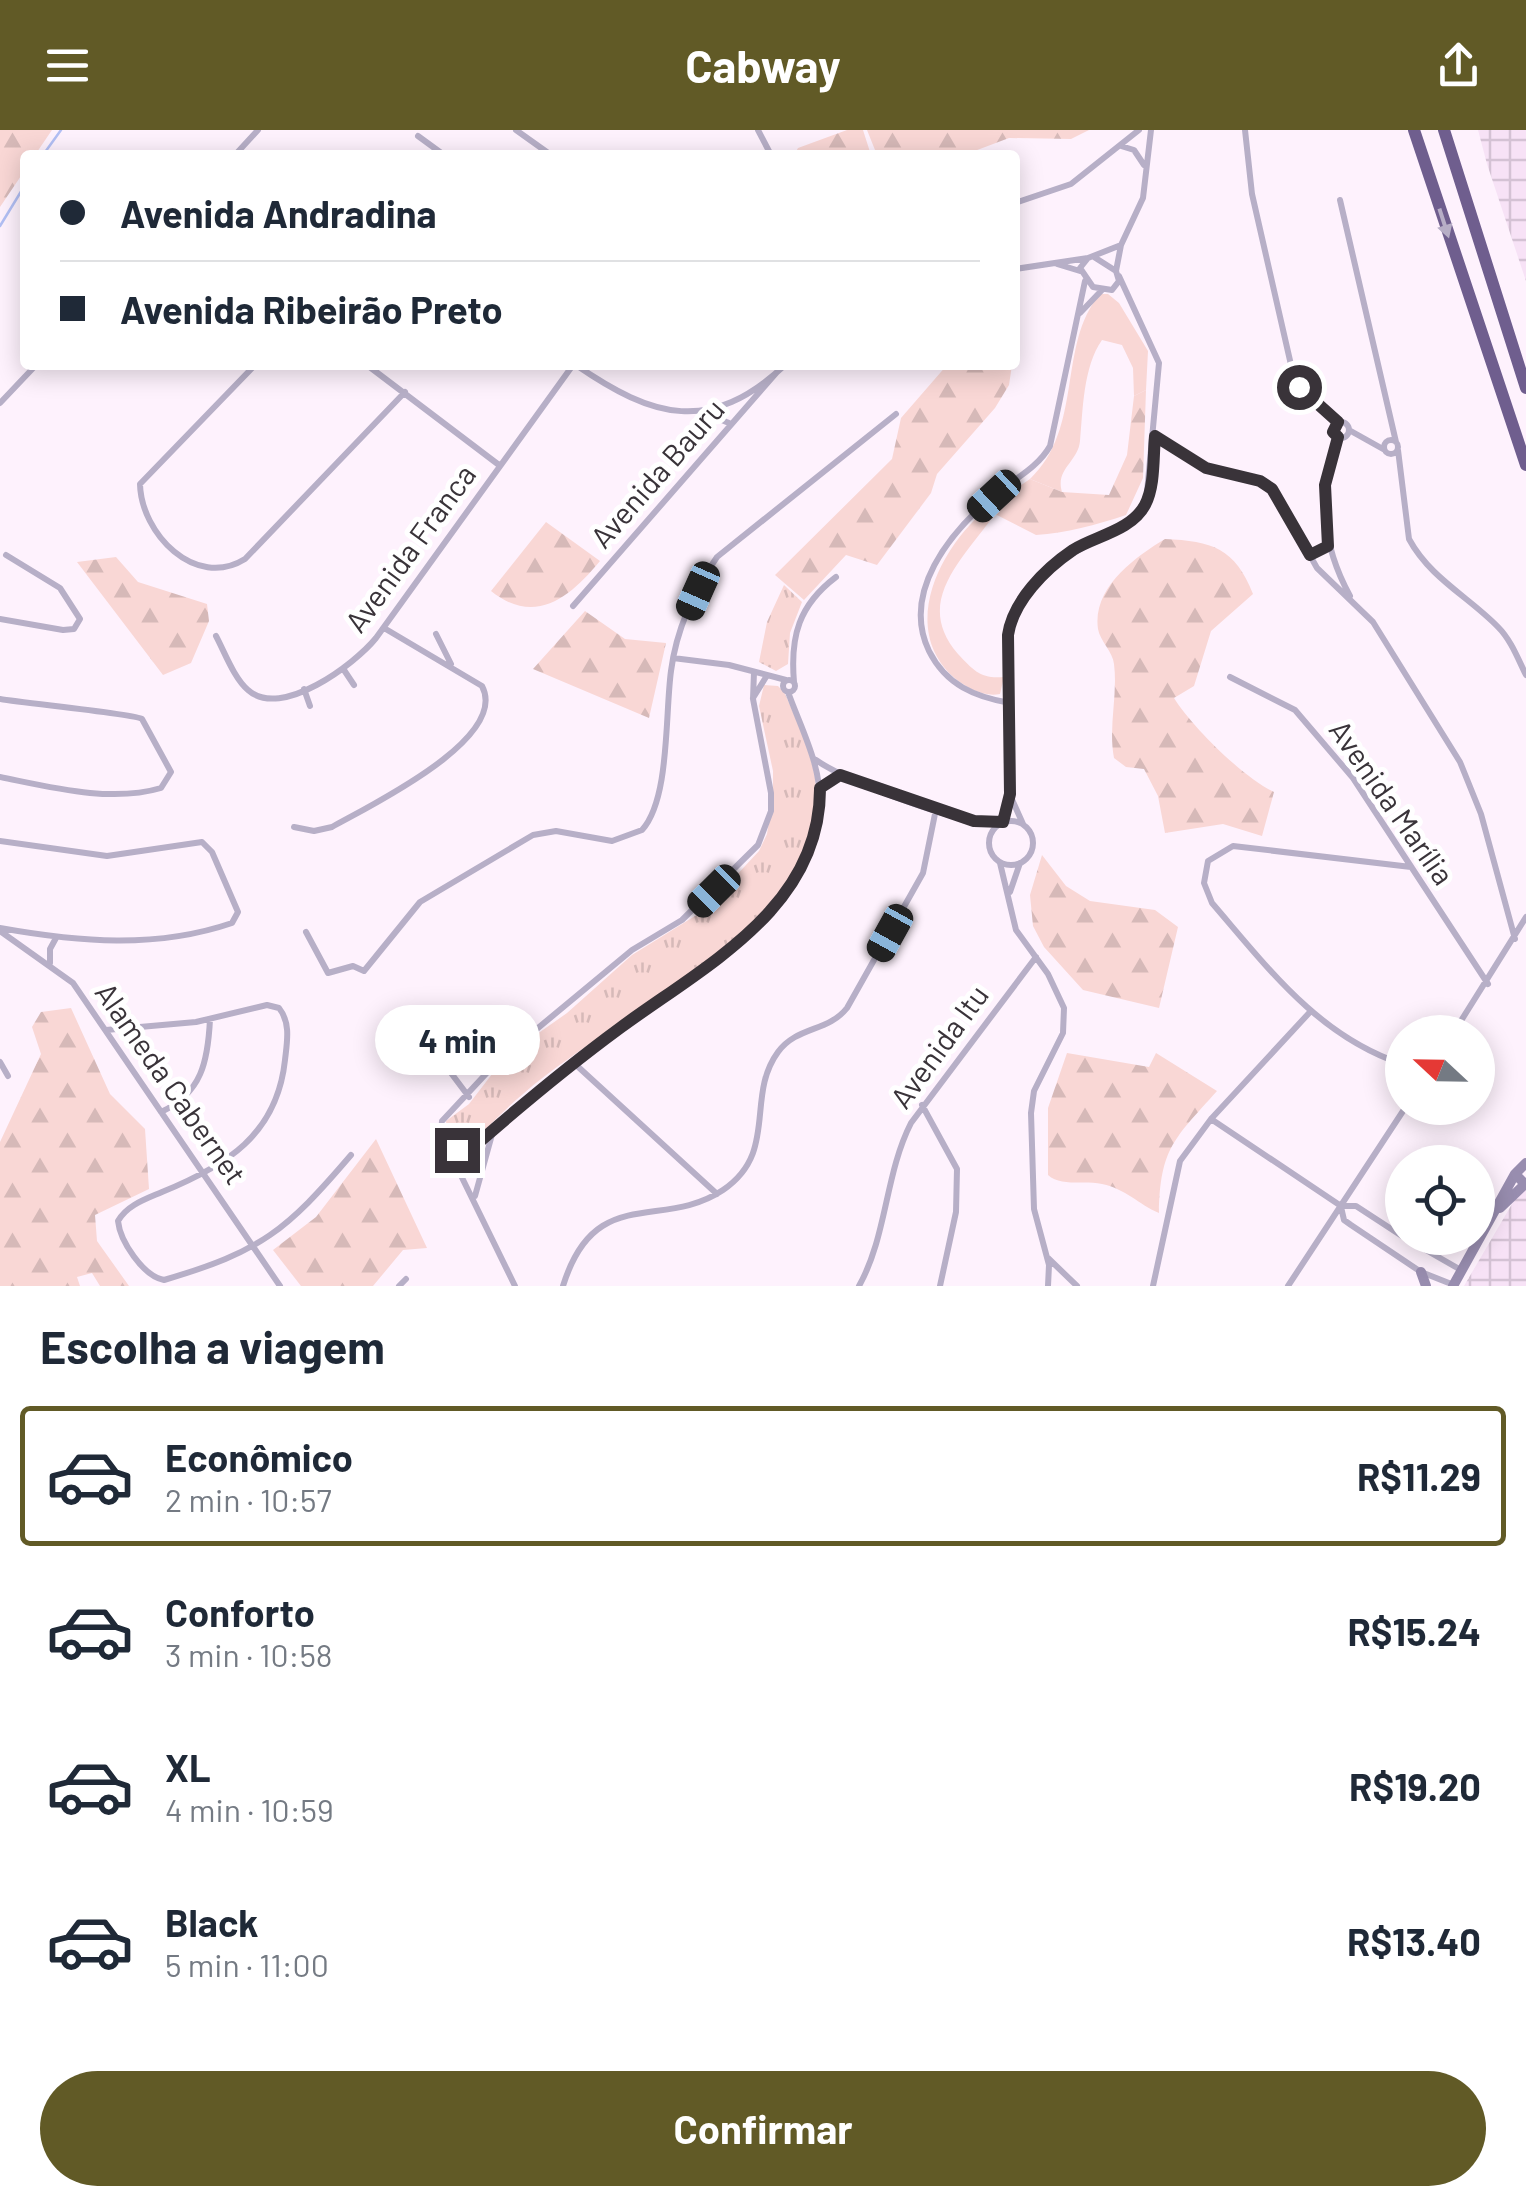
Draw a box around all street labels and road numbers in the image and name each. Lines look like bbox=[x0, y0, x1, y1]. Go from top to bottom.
street label: Avenida Bauru bbox=[582, 391, 731, 555]
street label: Avenida Franca bbox=[337, 457, 482, 639]
street label: Avenida Marília bbox=[1323, 713, 1463, 891]
street label: Alameda Cabernet bbox=[89, 975, 255, 1191]
street label: Avenida Itu bbox=[882, 977, 995, 1114]

